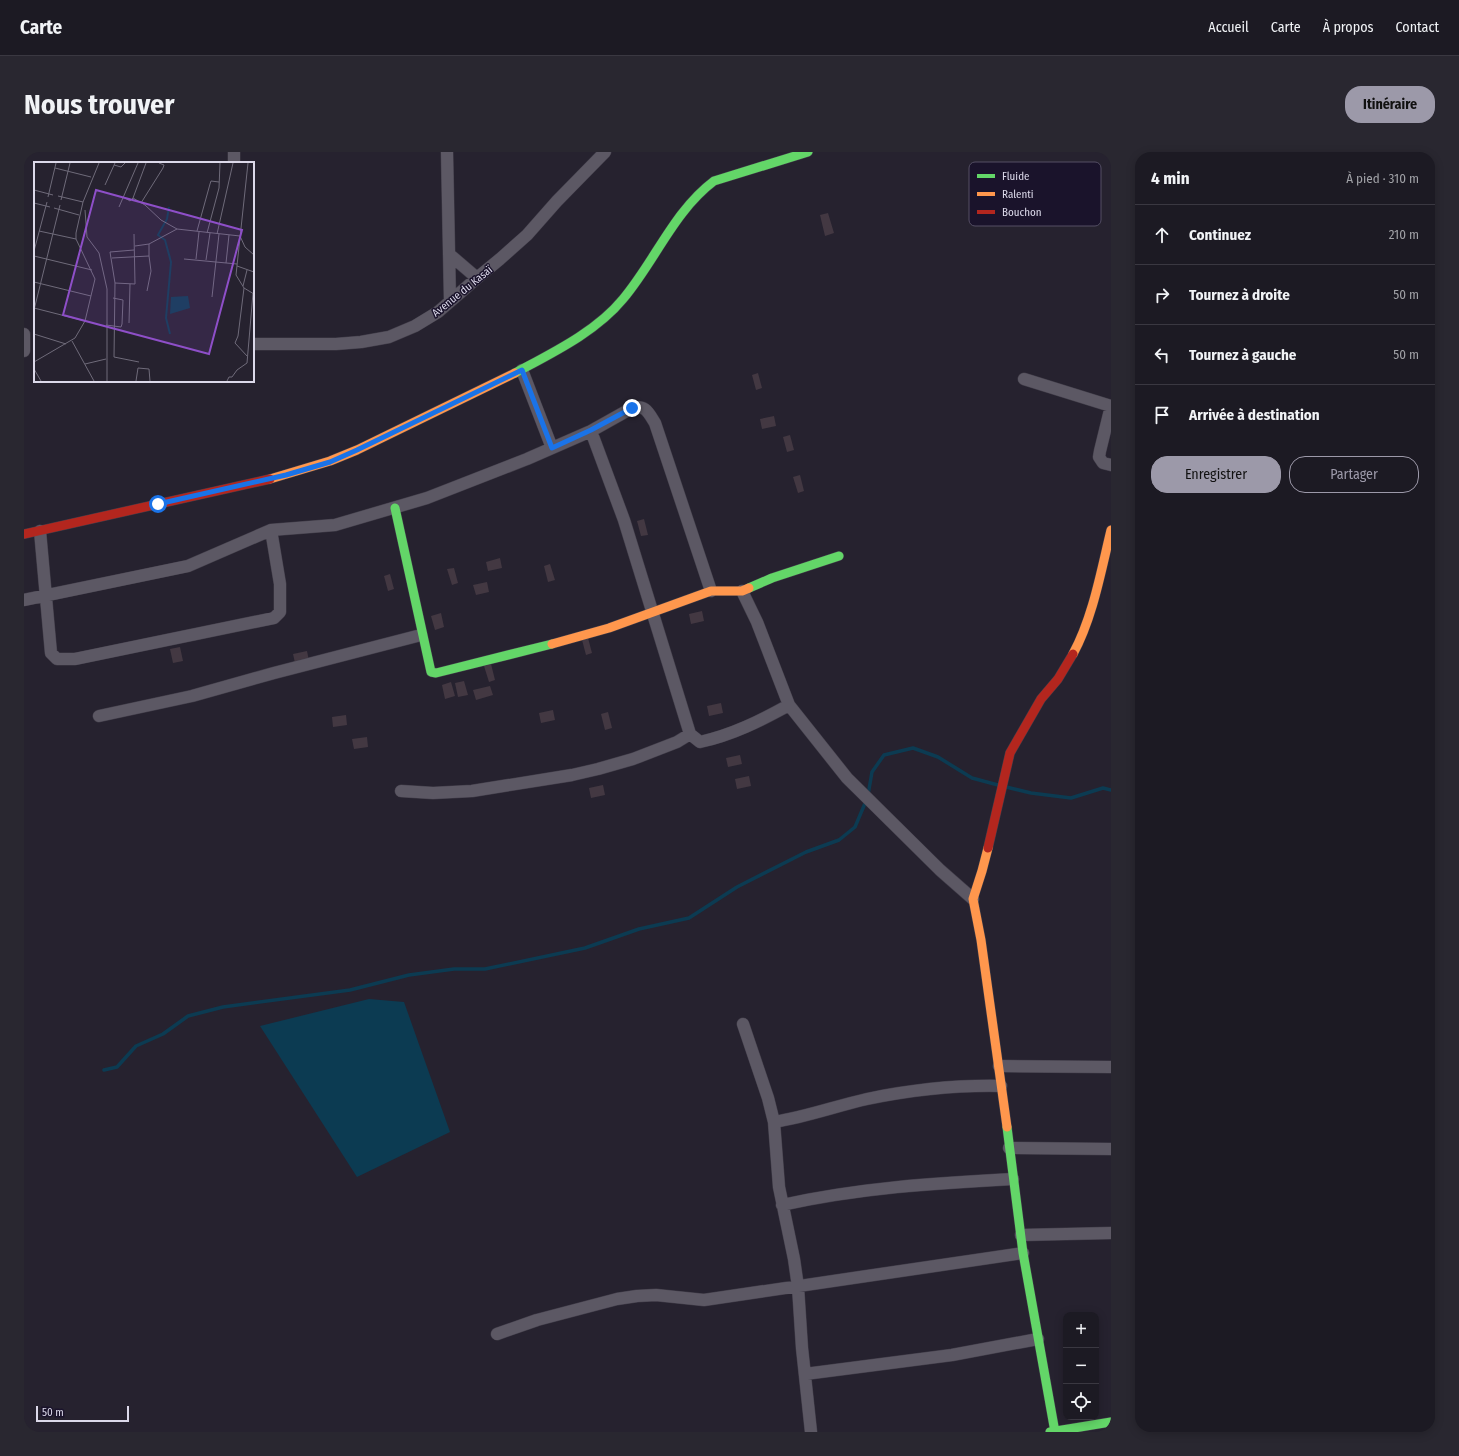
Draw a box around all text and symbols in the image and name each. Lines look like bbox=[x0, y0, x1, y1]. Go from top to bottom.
text: Carte bbox=[20, 16, 62, 39]
text: Accueil bbox=[1208, 19, 1249, 36]
text: Carte bbox=[1271, 19, 1301, 36]
text: À propos bbox=[1323, 19, 1374, 36]
text: Contact bbox=[1396, 19, 1439, 36]
button: Itinéraire bbox=[1345, 86, 1435, 123]
text: Nous trouver bbox=[24, 88, 175, 121]
inset map bbox=[34, 162, 254, 382]
legend bbox=[969, 162, 1101, 226]
text: 4 min bbox=[1151, 168, 1190, 189]
text: Fluide bbox=[1002, 170, 1029, 183]
text: À pied · 310 m bbox=[1346, 171, 1419, 186]
text: Ralenti bbox=[1002, 188, 1034, 201]
text: Bouchon bbox=[1002, 206, 1042, 219]
icon: ahead bbox=[1151, 224, 1173, 246]
text: Continuez bbox=[1189, 226, 1251, 244]
text: 210 m bbox=[1389, 227, 1419, 242]
street label: Avenue du Kasaï bbox=[430, 263, 495, 320]
icon: right bbox=[1151, 284, 1173, 306]
text: Tournez à droite bbox=[1189, 286, 1290, 304]
text: 50 m bbox=[1393, 287, 1419, 302]
icon: left bbox=[1151, 344, 1173, 366]
text: Tournez à gauche bbox=[1189, 346, 1296, 364]
text: 50 m bbox=[1393, 347, 1419, 362]
route end bbox=[623, 399, 641, 417]
icon: arrive bbox=[1151, 404, 1173, 426]
text: Arrivée à destination bbox=[1189, 406, 1320, 424]
button: Enregistrer bbox=[1151, 456, 1281, 493]
button: Partager bbox=[1289, 456, 1419, 493]
route start bbox=[149, 495, 167, 513]
map controls bbox=[1063, 1312, 1099, 1420]
button: + bbox=[1063, 1312, 1099, 1348]
button: − bbox=[1063, 1348, 1099, 1384]
button: locate bbox=[1063, 1384, 1099, 1420]
scale bar bbox=[36, 1404, 129, 1423]
text: 50 m bbox=[42, 1406, 64, 1419]

